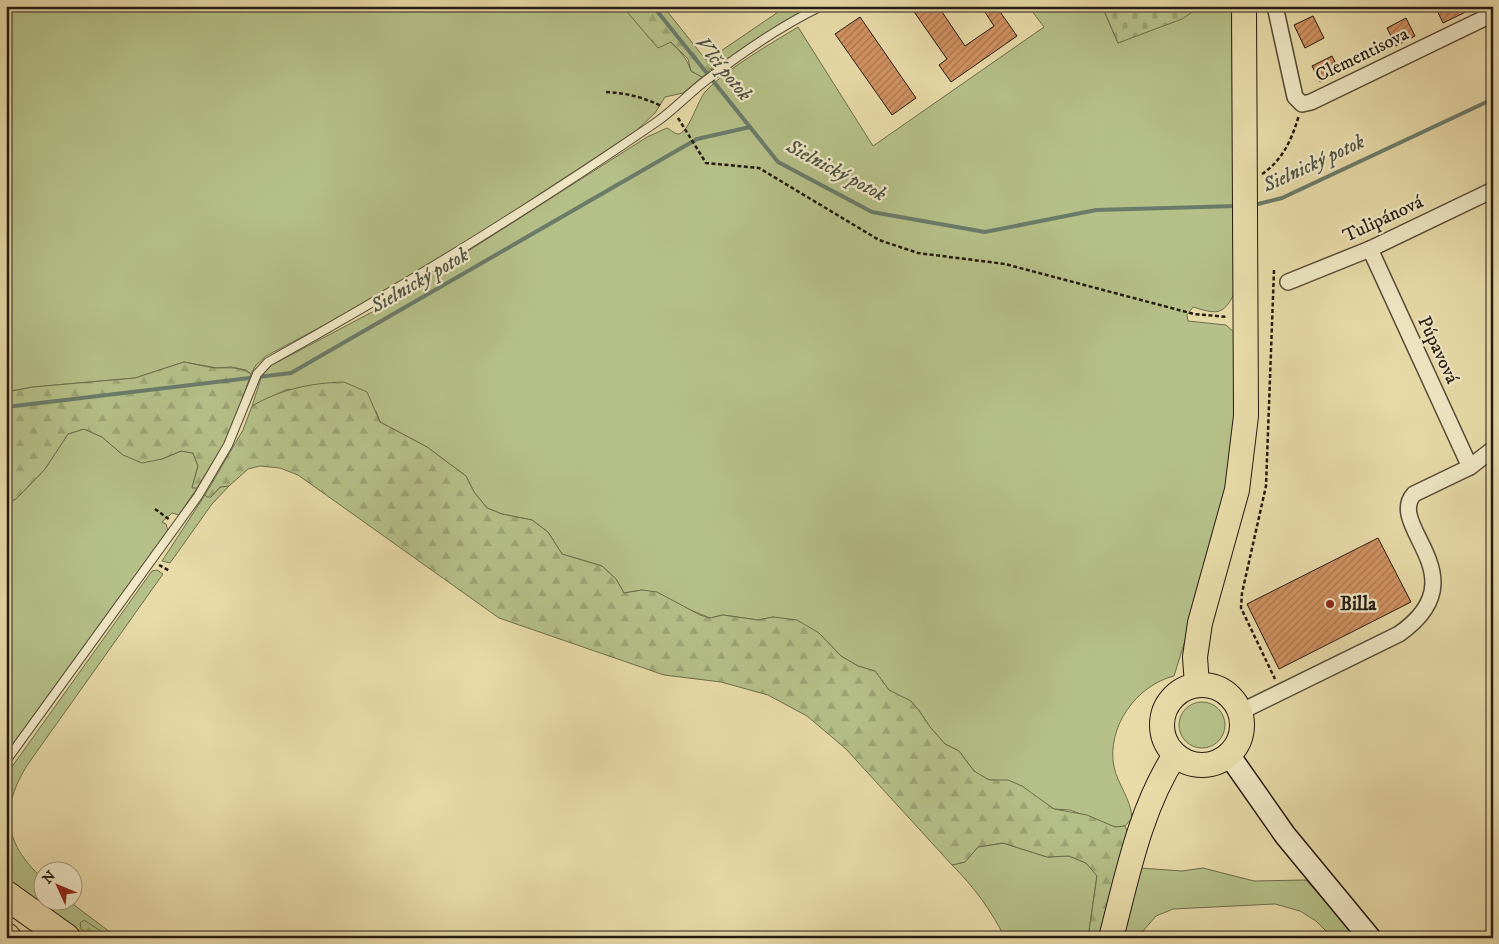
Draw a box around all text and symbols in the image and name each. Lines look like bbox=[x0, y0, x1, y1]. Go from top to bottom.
street label: Clementisova bbox=[1312, 23, 1412, 87]
water label: Vlčí potok bbox=[689, 31, 757, 107]
water label: Sielnický potok bbox=[1258, 129, 1369, 199]
water label: Sielnický potok bbox=[781, 134, 891, 208]
street label: Tulipánová bbox=[1339, 190, 1427, 248]
water label: Sielnický potok bbox=[366, 243, 474, 320]
street label: Púpavová bbox=[1412, 313, 1464, 387]
place label: Billa bbox=[1340, 593, 1377, 616]
marker: Billa bbox=[1324, 598, 1336, 610]
north arrow bbox=[32, 862, 82, 912]
text: N bbox=[39, 867, 60, 888]

